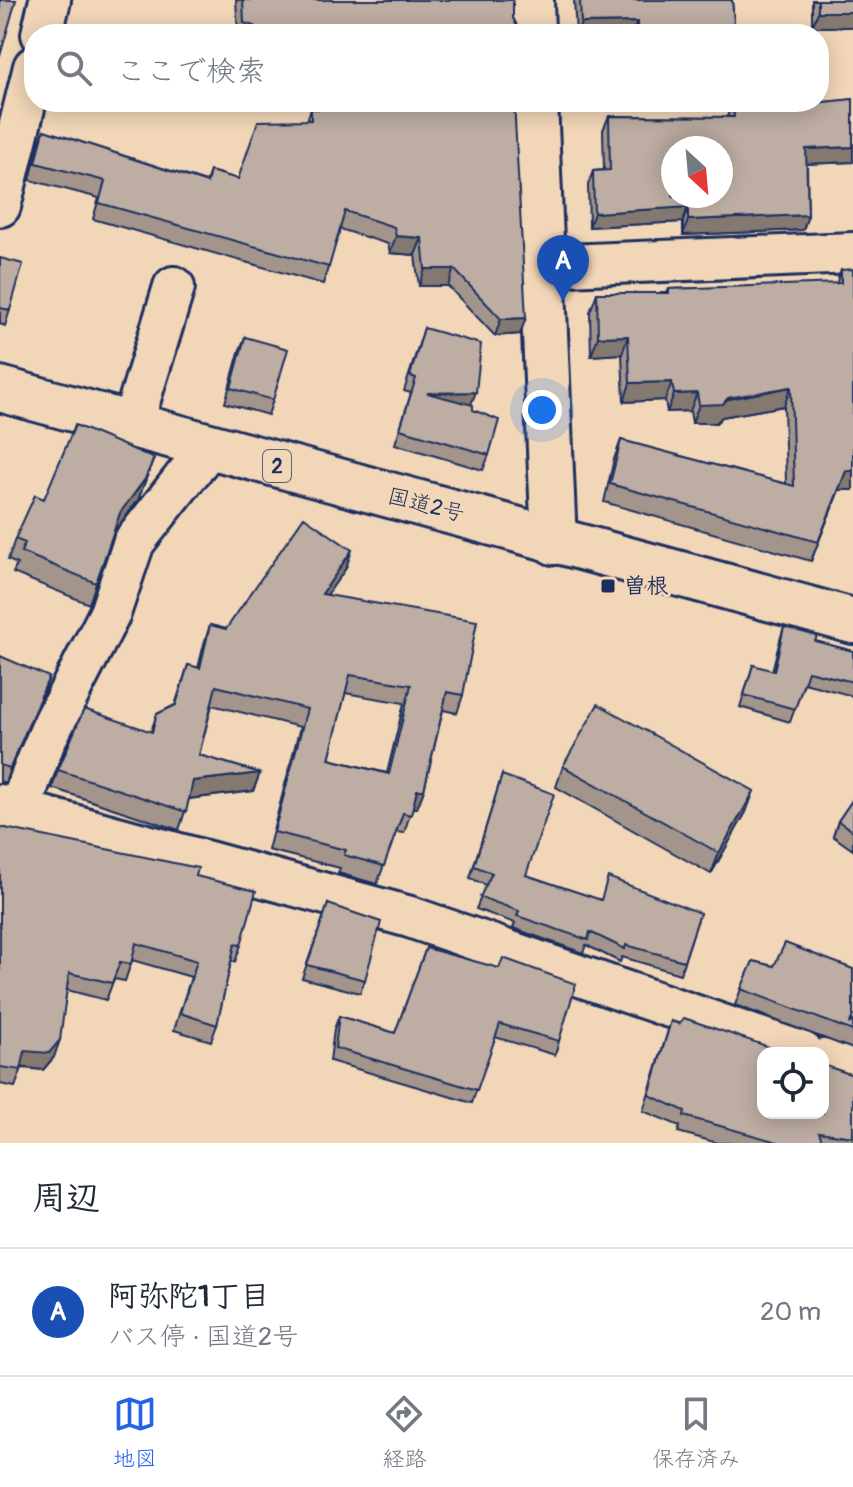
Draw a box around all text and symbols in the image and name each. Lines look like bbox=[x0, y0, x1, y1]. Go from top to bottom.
search box bbox=[24, 24, 829, 112]
icon: search bbox=[52, 46, 96, 90]
text: ここで検索 bbox=[116, 53, 266, 90]
north arrow bbox=[661, 136, 733, 208]
pin: A bbox=[537, 235, 589, 301]
your location bbox=[522, 390, 562, 430]
road number: 2 bbox=[263, 450, 291, 482]
street label: 国道2号 bbox=[385, 482, 467, 528]
place label: 曽根 bbox=[624, 572, 669, 600]
marker: 曽根 bbox=[599, 577, 617, 595]
map controls bbox=[757, 1047, 829, 1119]
button: locate bbox=[757, 1047, 829, 1119]
text: 周辺 bbox=[32, 1177, 100, 1220]
text: 阿弥陀1丁目 bbox=[108, 1278, 270, 1315]
text: A bbox=[50, 1296, 66, 1328]
text: 20 m bbox=[760, 1296, 821, 1328]
text: バス停 · 国道2号 bbox=[108, 1321, 298, 1353]
tab: 地図 bbox=[113, 1392, 157, 1473]
tab: 経路 bbox=[382, 1392, 426, 1473]
tab: 保存済み bbox=[652, 1392, 740, 1473]

